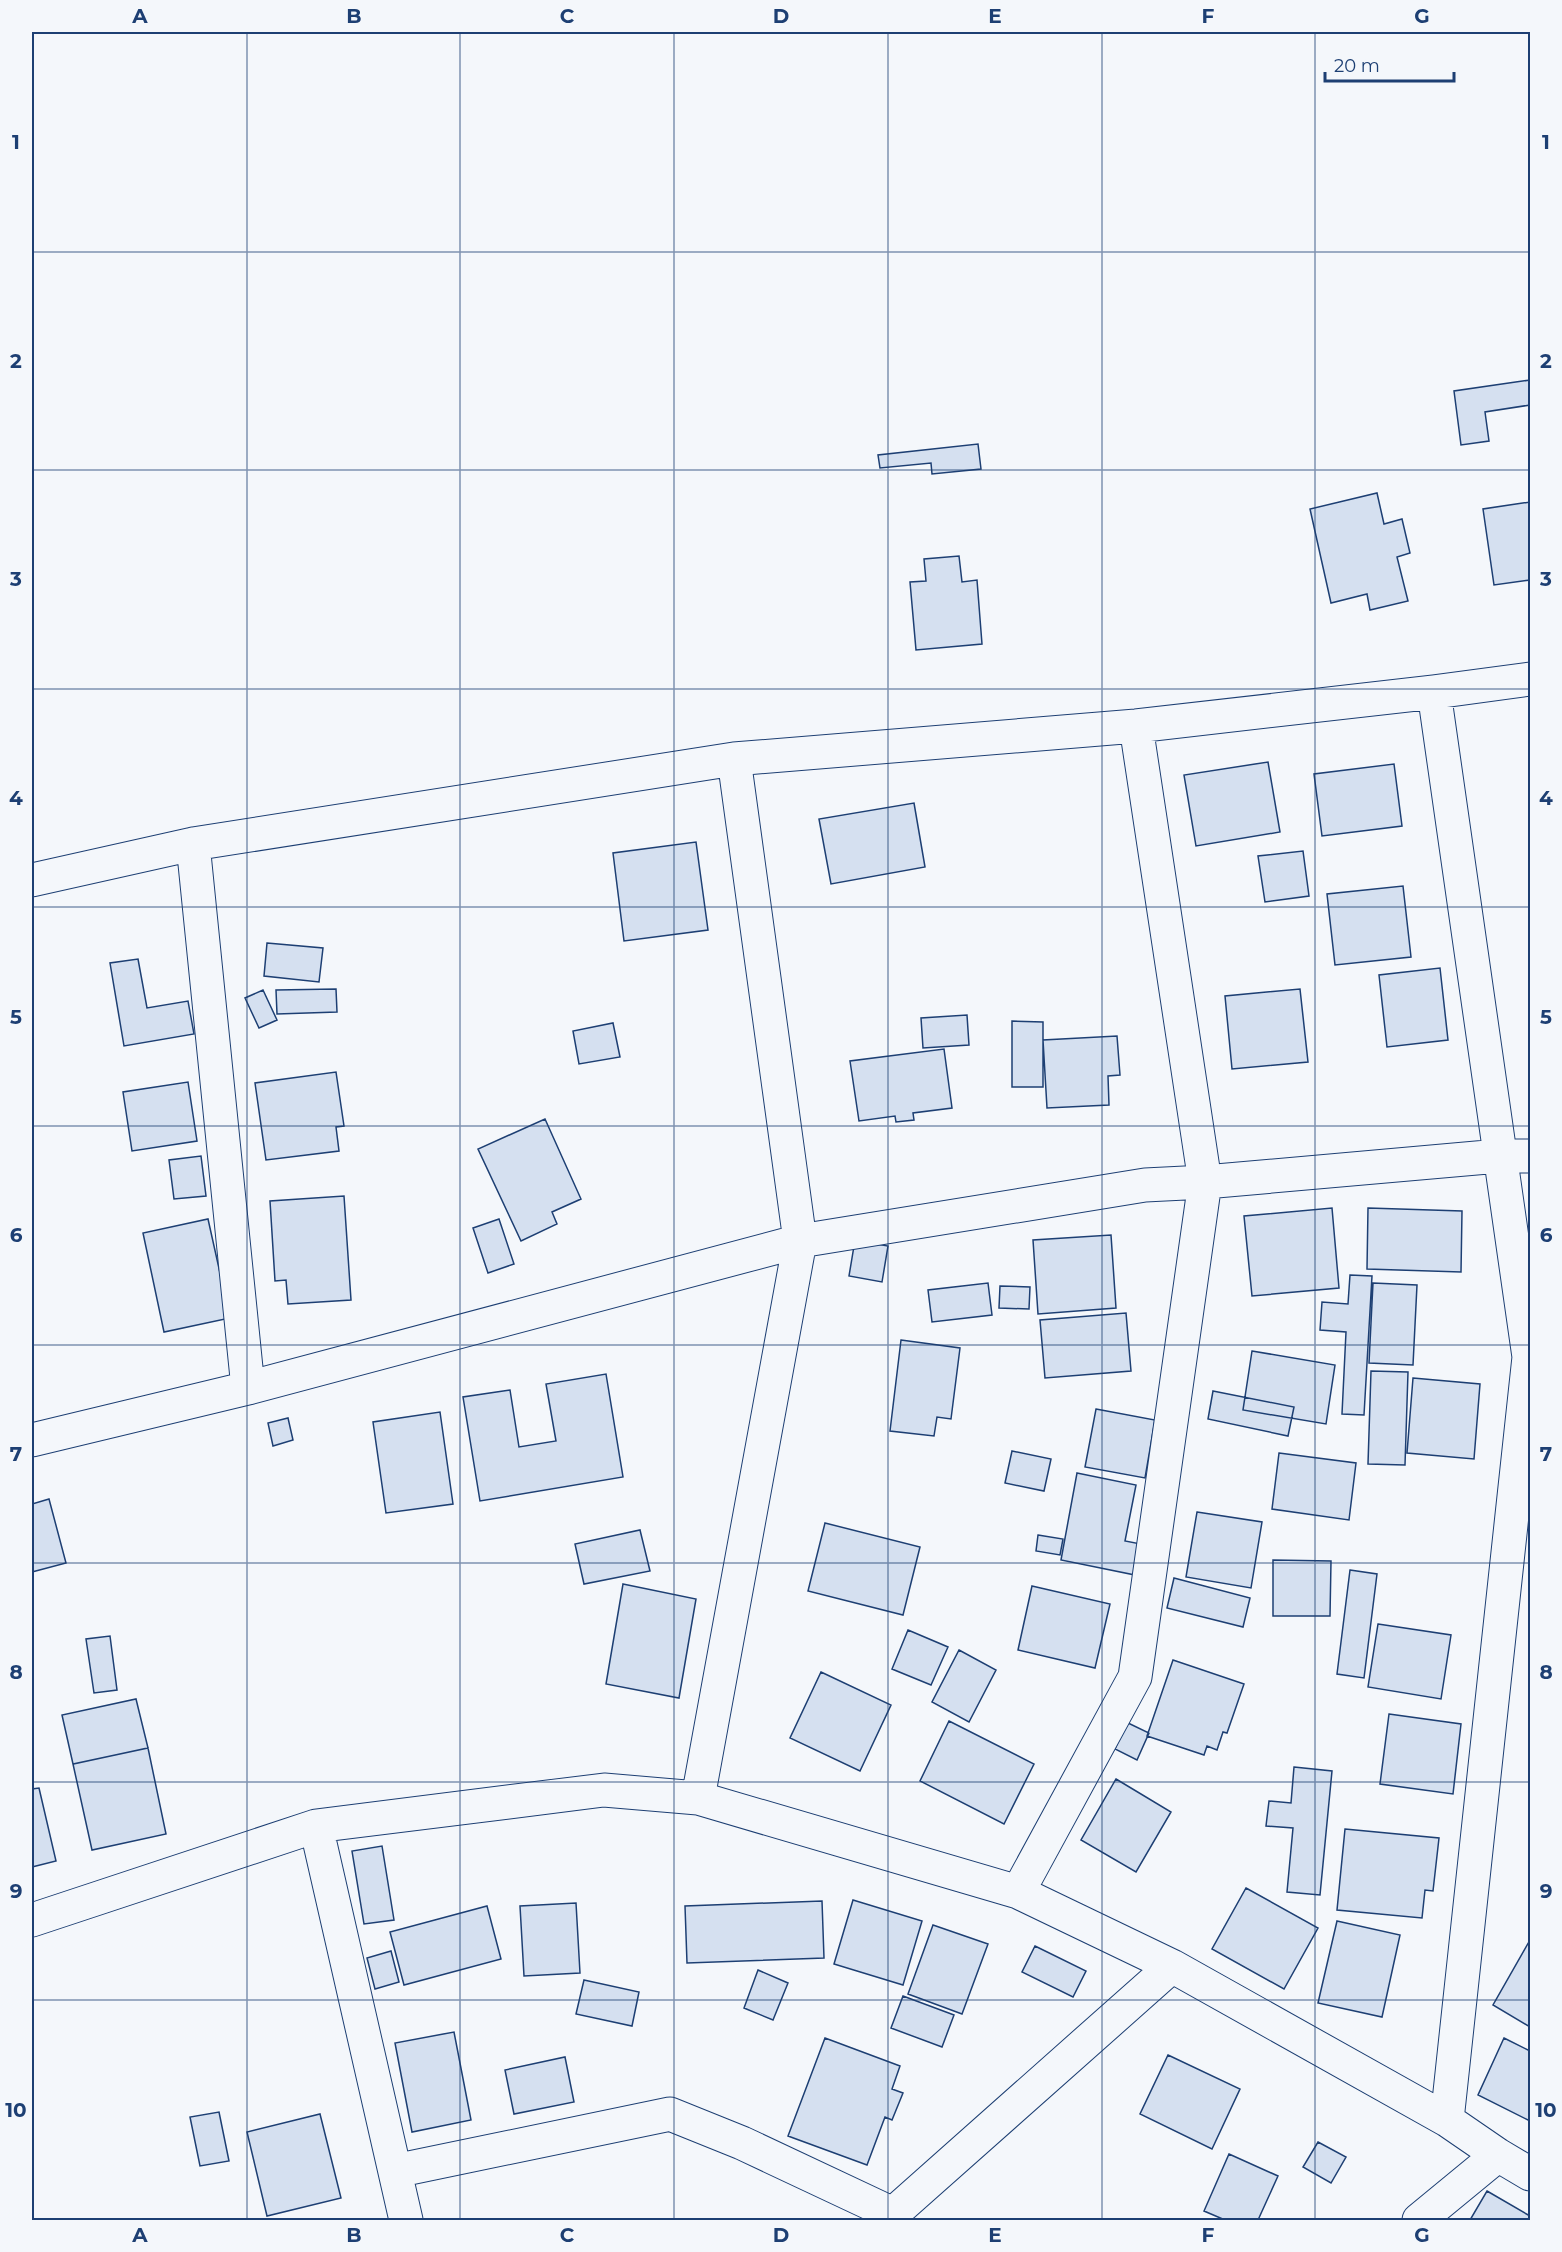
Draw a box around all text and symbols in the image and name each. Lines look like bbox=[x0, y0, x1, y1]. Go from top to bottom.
text: A bbox=[131, 4, 148, 28]
text: B bbox=[346, 4, 362, 28]
text: C bbox=[560, 4, 575, 28]
text: D bbox=[773, 4, 789, 28]
text: E bbox=[988, 4, 1002, 28]
text: F bbox=[1202, 4, 1215, 28]
text: G bbox=[1414, 4, 1430, 28]
scale bar bbox=[1325, 45, 1454, 83]
text: 20 m bbox=[1334, 55, 1380, 77]
text: 1 bbox=[12, 130, 20, 154]
text: 1 bbox=[1542, 130, 1550, 154]
text: 2 bbox=[10, 349, 22, 373]
text: 2 bbox=[1540, 349, 1552, 373]
text: 3 bbox=[9, 567, 22, 591]
text: 3 bbox=[1539, 567, 1552, 591]
text: 4 bbox=[9, 786, 23, 810]
text: 4 bbox=[1539, 786, 1553, 810]
text: 5 bbox=[10, 1005, 22, 1029]
text: 5 bbox=[1540, 1005, 1552, 1029]
text: 6 bbox=[10, 1223, 23, 1247]
text: 6 bbox=[1540, 1223, 1553, 1247]
text: 7 bbox=[10, 1442, 22, 1466]
text: 7 bbox=[1540, 1442, 1552, 1466]
text: 8 bbox=[9, 1660, 23, 1684]
text: 8 bbox=[1539, 1660, 1553, 1684]
text: 9 bbox=[10, 1879, 22, 1903]
text: 9 bbox=[1540, 1879, 1552, 1903]
text: 10 bbox=[5, 2098, 27, 2122]
text: 10 bbox=[1535, 2098, 1557, 2122]
text: A bbox=[131, 2223, 148, 2247]
text: B bbox=[346, 2223, 362, 2247]
text: C bbox=[560, 2223, 575, 2247]
text: D bbox=[773, 2223, 789, 2247]
text: E bbox=[988, 2223, 1002, 2247]
text: F bbox=[1202, 2223, 1215, 2247]
text: G bbox=[1414, 2223, 1430, 2247]

